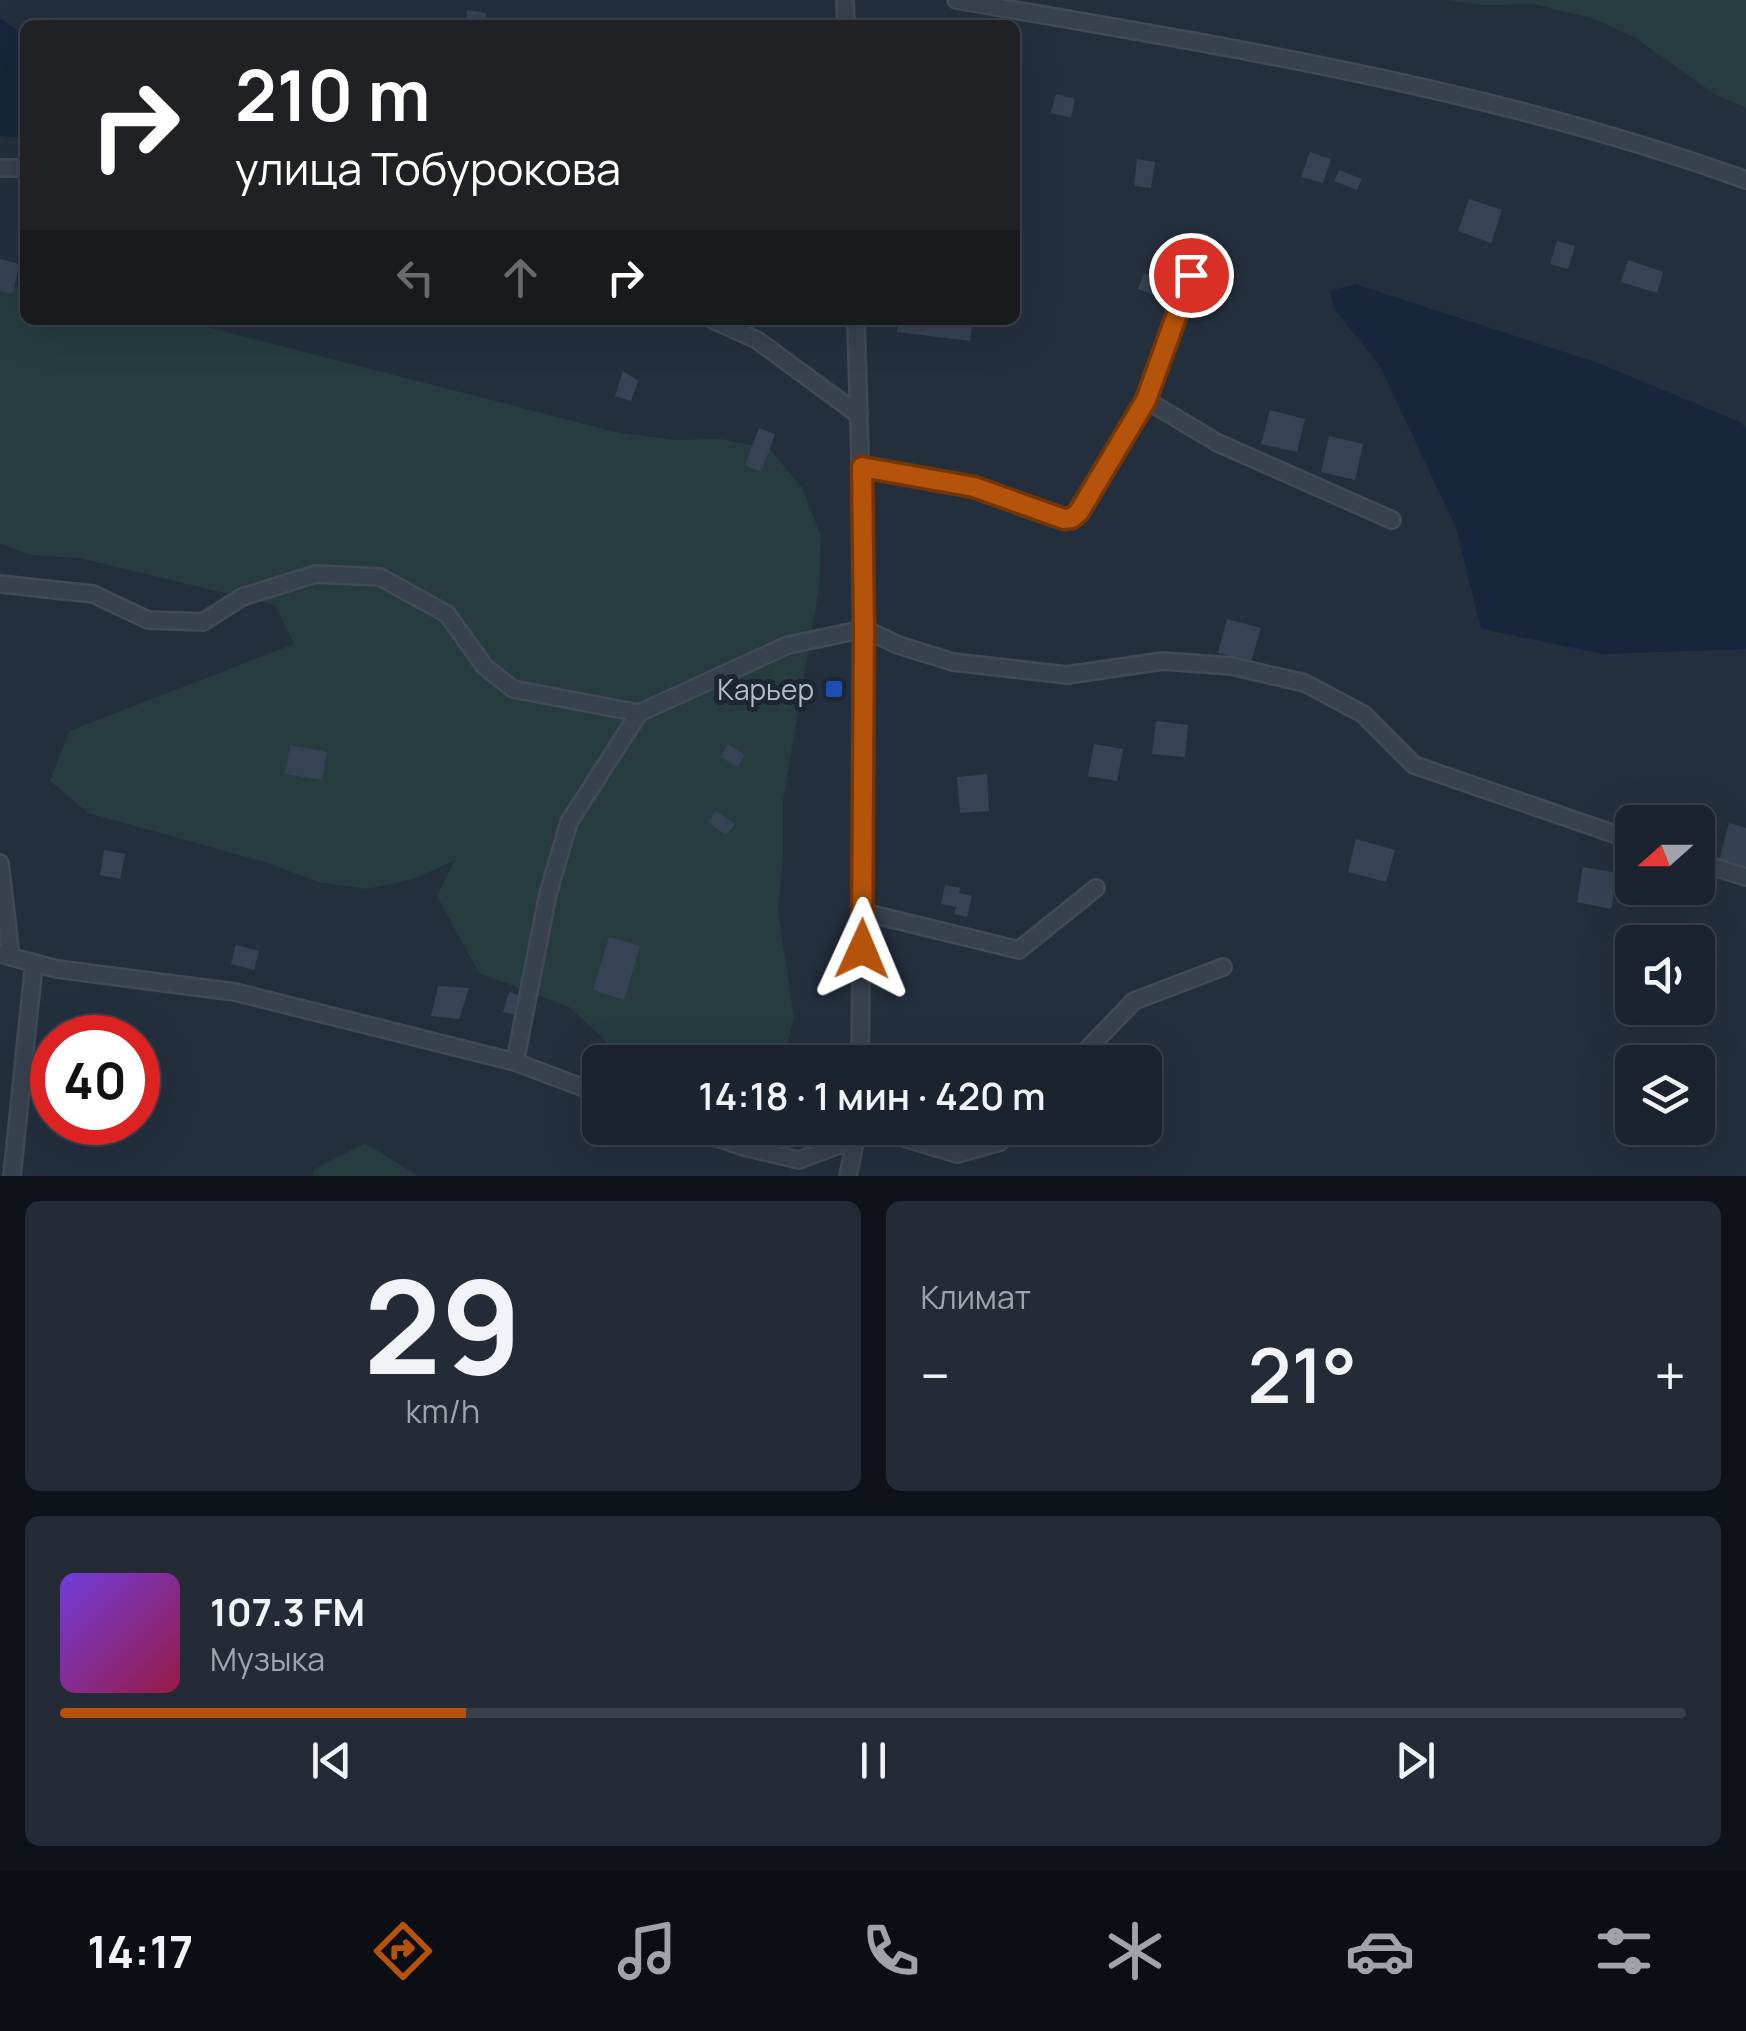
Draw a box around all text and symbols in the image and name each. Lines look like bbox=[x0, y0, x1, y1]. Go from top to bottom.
text: 210 m bbox=[235, 46, 430, 142]
icon: right bbox=[70, 60, 200, 190]
text: улица Тобурокова bbox=[235, 137, 621, 199]
pin bbox=[1149, 233, 1234, 318]
icon: arrive bbox=[1164, 248, 1219, 303]
icon: left bbox=[388, 250, 443, 305]
icon: ahead bbox=[493, 250, 548, 305]
icon: right bbox=[598, 250, 653, 305]
place label: Карьер bbox=[717, 670, 814, 708]
marker: Карьер bbox=[823, 678, 845, 700]
north arrow bbox=[1615, 805, 1715, 905]
map controls bbox=[1615, 805, 1715, 1145]
position arrow bbox=[810, 897, 914, 1001]
button: sound bbox=[1615, 925, 1715, 1025]
speed limit sign: 40 bbox=[30, 1015, 160, 1145]
button: layers bbox=[1615, 1045, 1715, 1145]
text: 14:18 · 1 мин · 420 m bbox=[698, 1069, 1046, 1121]
text: 29 bbox=[364, 1235, 522, 1413]
text: Климат bbox=[921, 1275, 1031, 1319]
text: 21° bbox=[1248, 1323, 1357, 1426]
text: − bbox=[921, 1337, 950, 1413]
text: + bbox=[1654, 1337, 1686, 1413]
text: km/h bbox=[406, 1389, 480, 1433]
text: 107.3 FM bbox=[210, 1585, 365, 1637]
text: Музыка bbox=[210, 1637, 325, 1681]
icon: previous bbox=[304, 1733, 359, 1788]
icon: pause bbox=[846, 1733, 901, 1788]
icon: next bbox=[1388, 1733, 1443, 1788]
icon: directions bbox=[368, 1916, 438, 1986]
icon: music bbox=[612, 1916, 682, 1986]
icon: phone bbox=[856, 1916, 926, 1986]
icon: climate bbox=[1100, 1916, 1170, 1986]
icon: car bbox=[1345, 1916, 1415, 1986]
icon: filters bbox=[1589, 1916, 1659, 1986]
text: 14:17 bbox=[87, 1920, 193, 1982]

